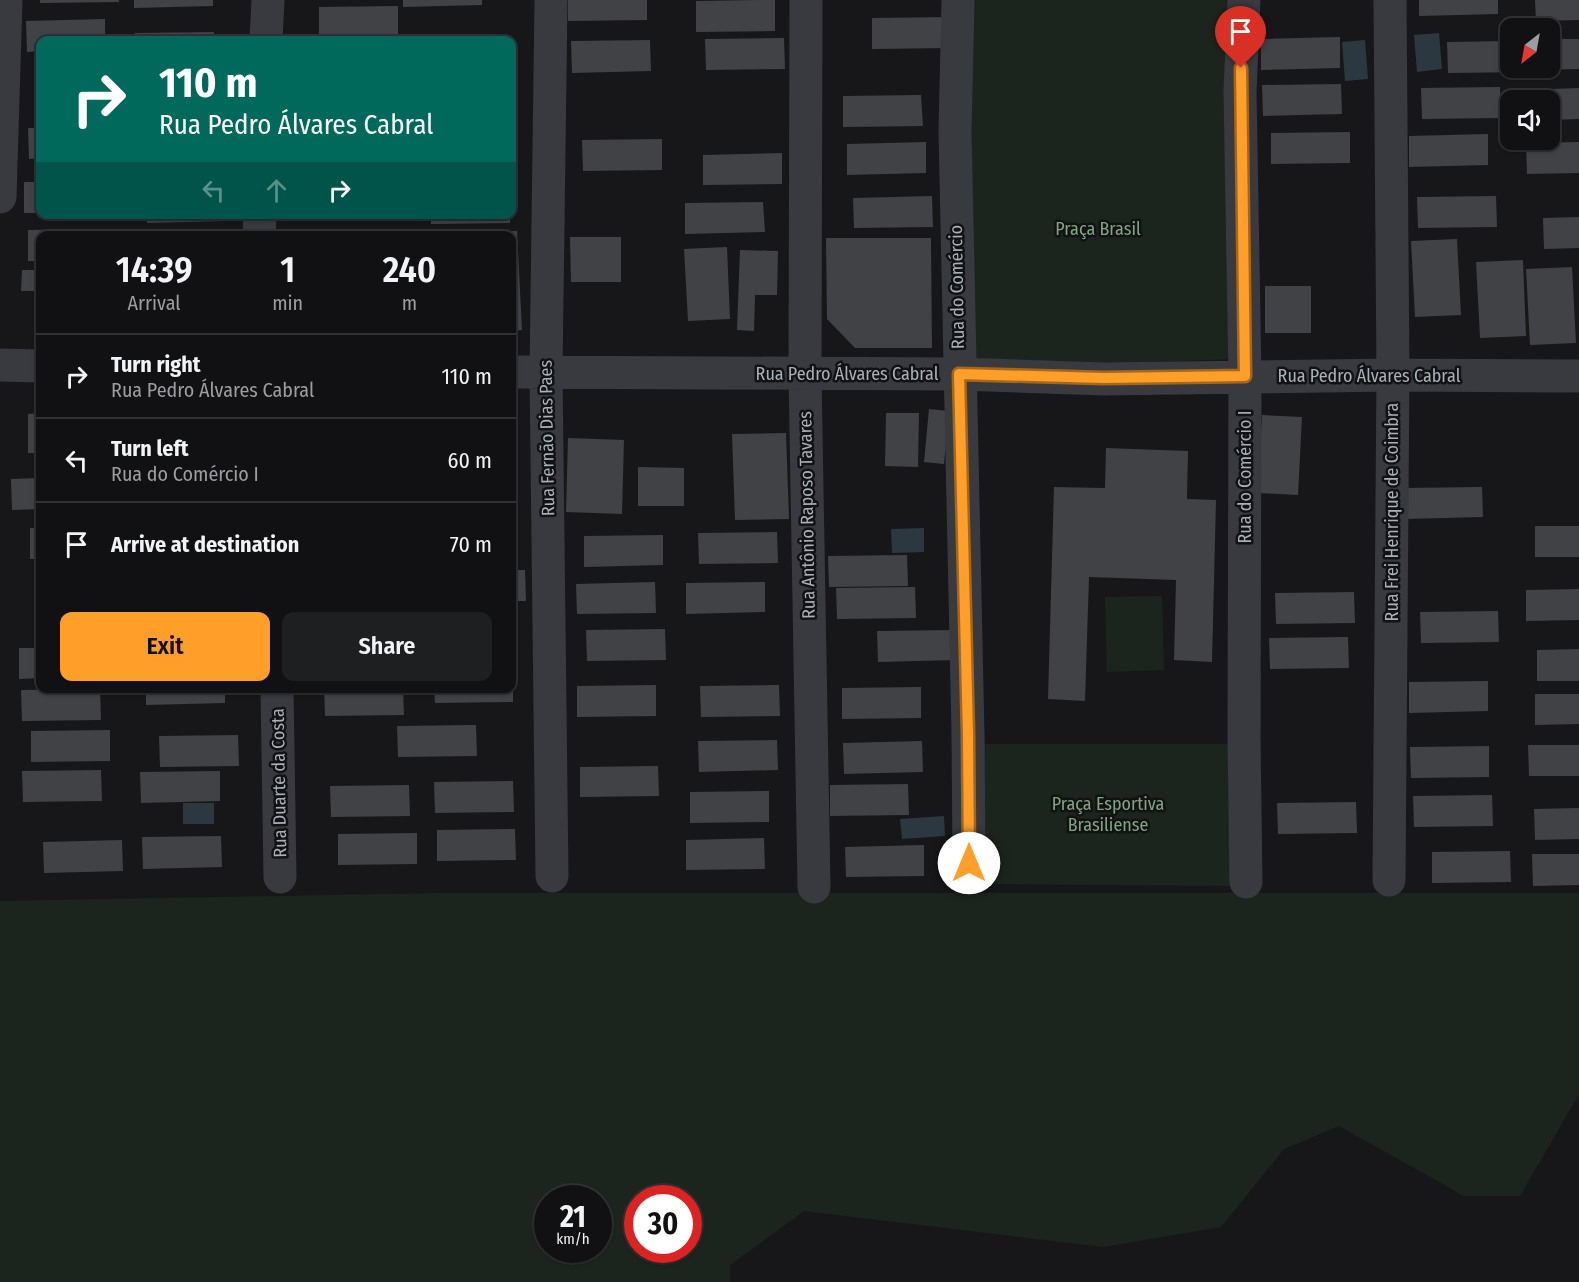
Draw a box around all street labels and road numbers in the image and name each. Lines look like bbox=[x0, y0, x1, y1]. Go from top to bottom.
street label: Rua do Comércio bbox=[945, 225, 969, 349]
street label: Rua Fernão Dias Paes bbox=[535, 359, 559, 516]
street label: Rua Pedro Álvares Cabral bbox=[756, 362, 939, 385]
street label: Rua Pedro Álvares Cabral bbox=[1278, 364, 1461, 387]
street label: Rua Frei Henrique de Coimbra bbox=[1381, 402, 1403, 621]
street label: Rua do Comércio I bbox=[1234, 410, 1256, 544]
street label: Rua Antônio Raposo Tavares bbox=[794, 411, 820, 619]
street label: Rua Duarte da Costa bbox=[267, 708, 291, 858]

